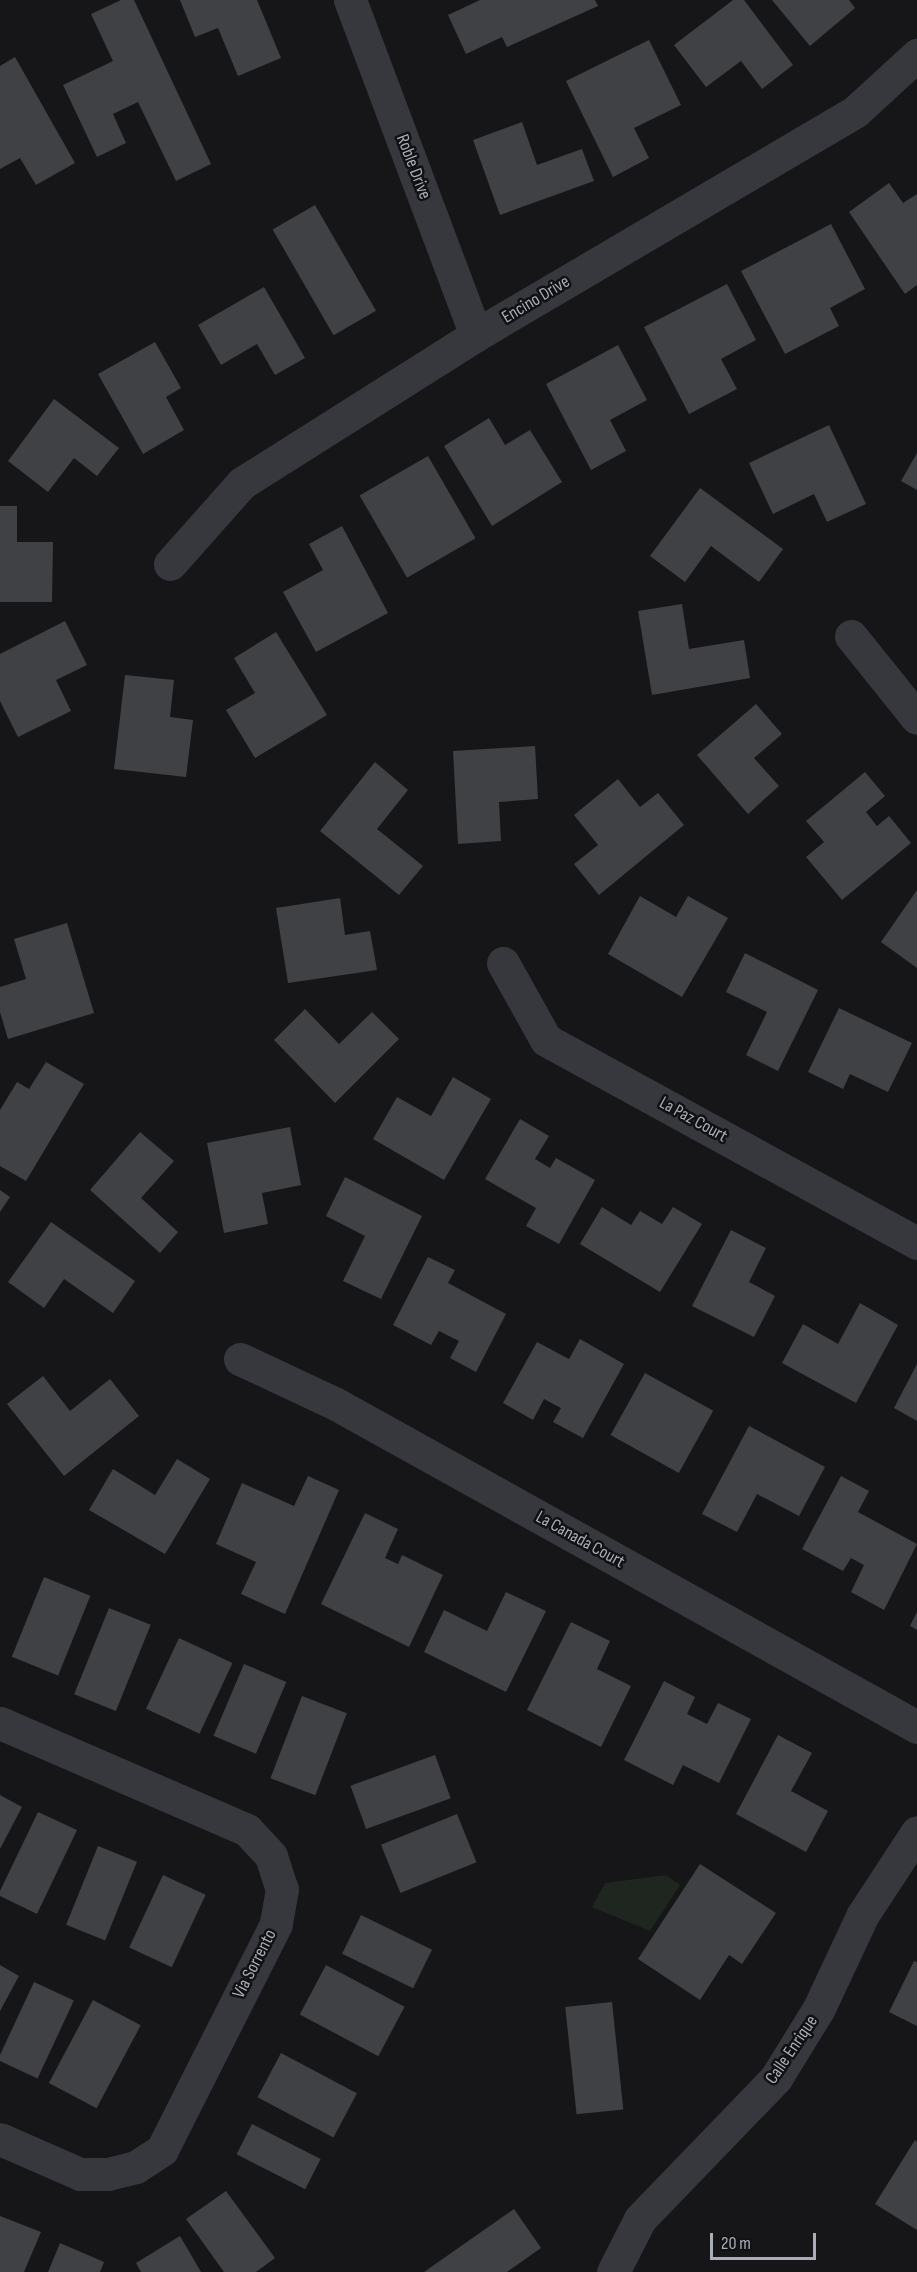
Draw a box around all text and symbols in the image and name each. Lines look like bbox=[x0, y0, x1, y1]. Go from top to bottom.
street label: Roble Drive bbox=[391, 131, 435, 203]
street label: Encino Drive bbox=[498, 271, 574, 329]
street label: La Paz Court bbox=[655, 1092, 731, 1148]
street label: La Canada Court bbox=[532, 1507, 628, 1573]
street label: Via Sorrento bbox=[229, 1926, 281, 2002]
street label: Calle Enrique bbox=[761, 2012, 823, 2088]
scale bar bbox=[713, 2221, 820, 2259]
text: 20 m bbox=[721, 2233, 751, 2254]

